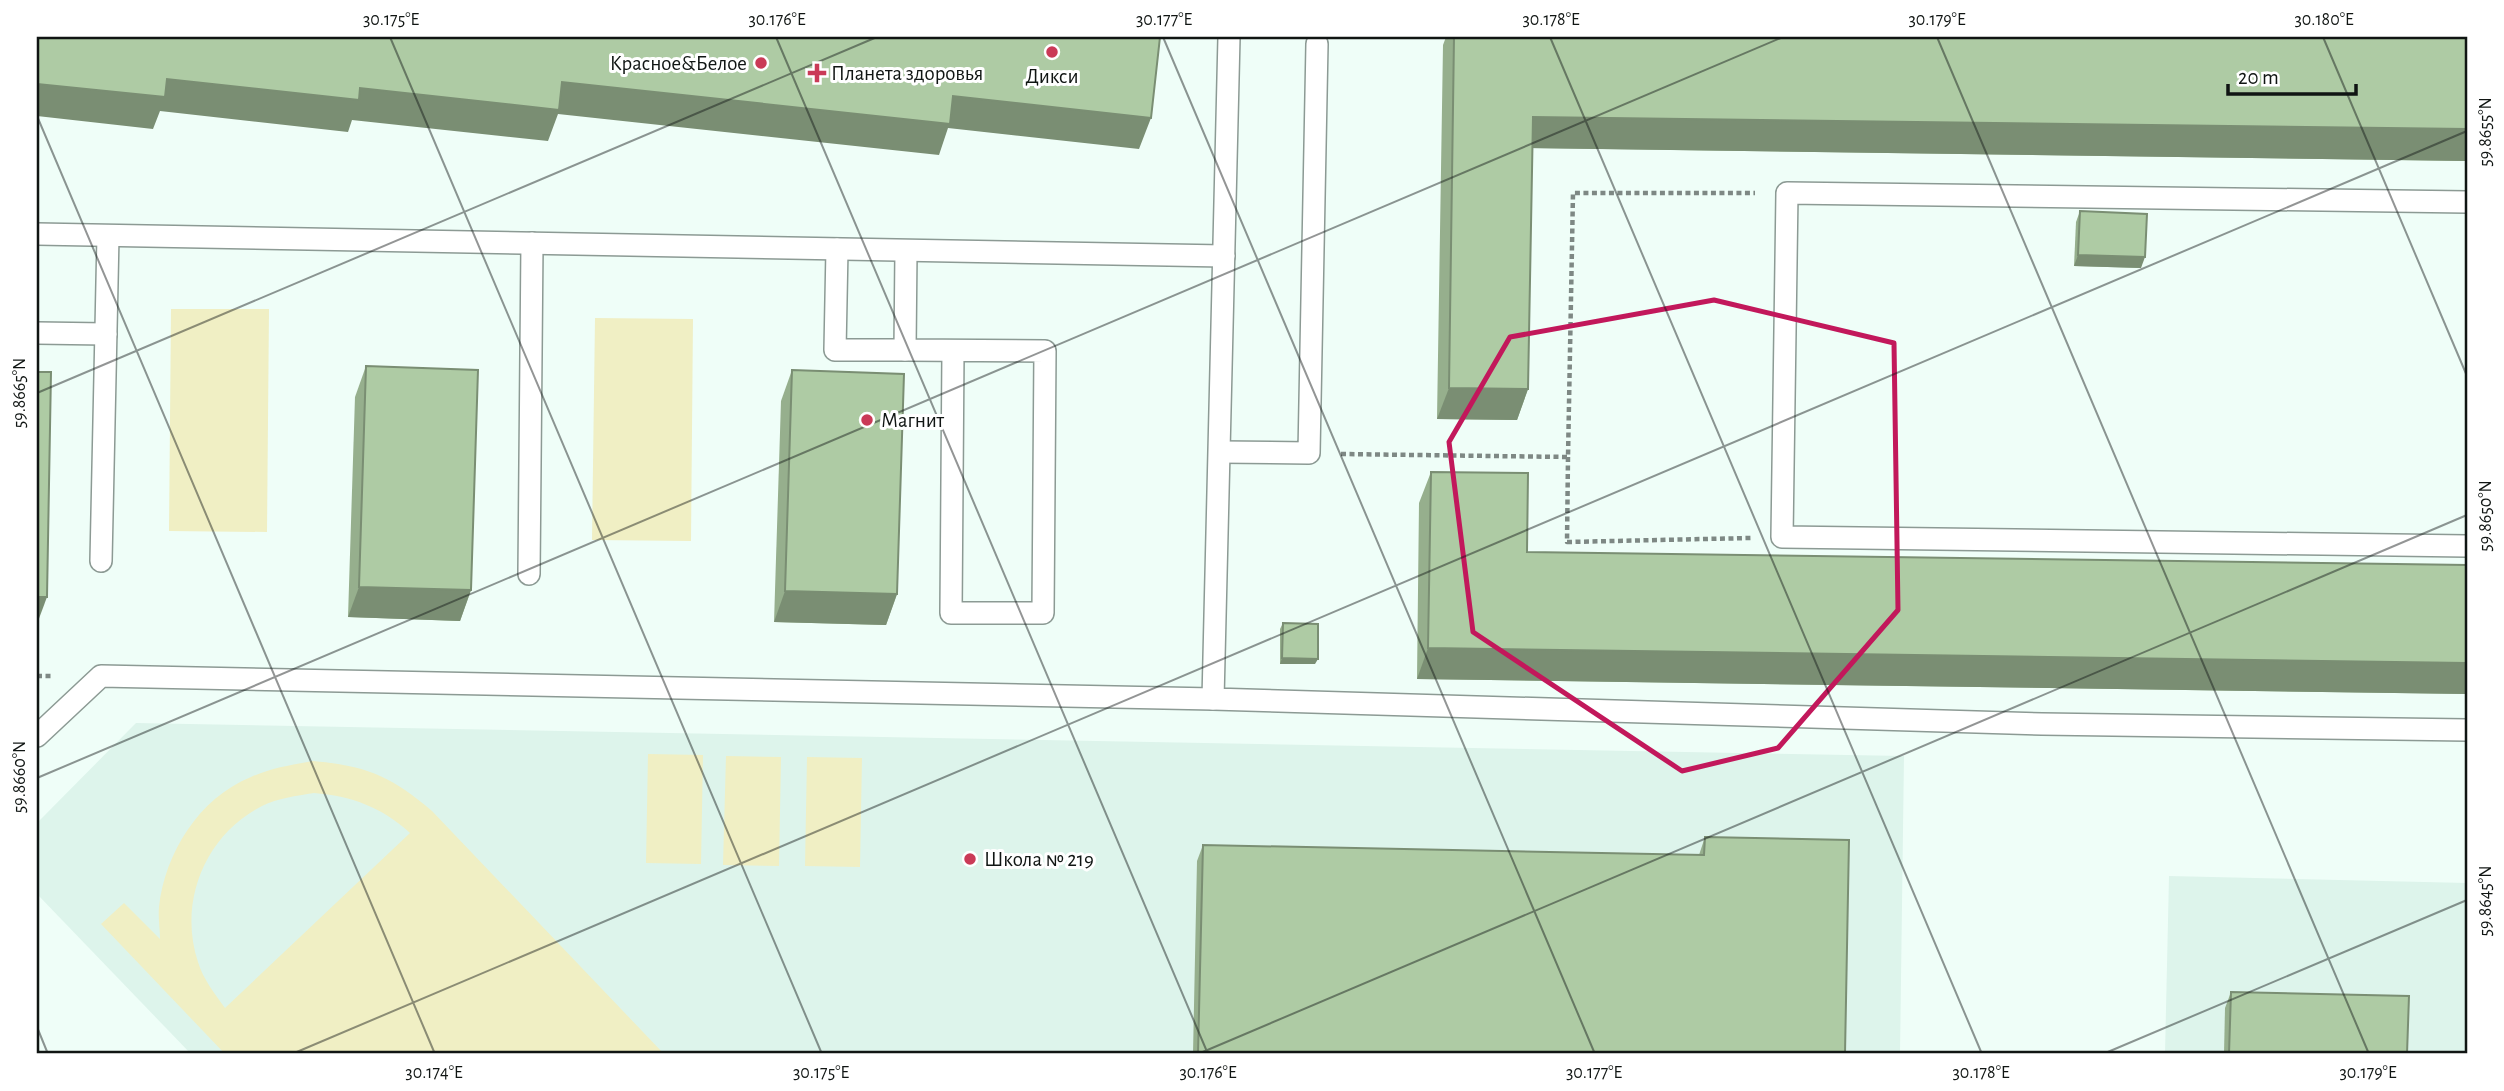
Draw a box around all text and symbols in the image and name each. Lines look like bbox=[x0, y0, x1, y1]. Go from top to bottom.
text: 30.175°E bbox=[363, 11, 419, 29]
text: 30.176°E bbox=[748, 11, 806, 29]
text: 30.177°E bbox=[1136, 11, 1192, 29]
text: 30.178°E bbox=[1522, 11, 1580, 29]
text: 30.179°E bbox=[1908, 11, 1966, 29]
text: 30.180°E bbox=[2294, 11, 2354, 29]
marker: Дикси bbox=[1044, 44, 1060, 60]
scale bar bbox=[2228, 52, 2355, 96]
place label: Красное&Белое bbox=[610, 53, 747, 74]
marker: Красное&Белое bbox=[753, 55, 769, 71]
place label: Планета здоровья bbox=[831, 63, 983, 84]
marker: Планета здоровья bbox=[809, 65, 825, 81]
place label: Дикси bbox=[1025, 66, 1079, 87]
text: 20 m bbox=[2238, 67, 2279, 88]
text: 59.8655°N bbox=[2477, 97, 2495, 167]
text: 59.8665°N bbox=[11, 358, 29, 428]
place label: Магнит bbox=[881, 410, 945, 431]
marker: Магнит bbox=[859, 412, 875, 428]
text: 59.8650°N bbox=[2477, 480, 2495, 552]
text: 59.8660°N bbox=[11, 741, 29, 813]
place label: Школа № 219 bbox=[984, 849, 1094, 870]
marker: Школа № 219 bbox=[962, 851, 978, 867]
text: 59.8645°N bbox=[2477, 866, 2495, 936]
text: 30.174°E bbox=[405, 1064, 463, 1082]
text: 30.175°E bbox=[793, 1064, 849, 1082]
text: 30.176°E bbox=[1179, 1064, 1237, 1082]
text: 30.177°E bbox=[1566, 1064, 1622, 1082]
text: 30.178°E bbox=[1952, 1064, 2010, 1082]
text: 30.179°E bbox=[2339, 1064, 2397, 1082]

